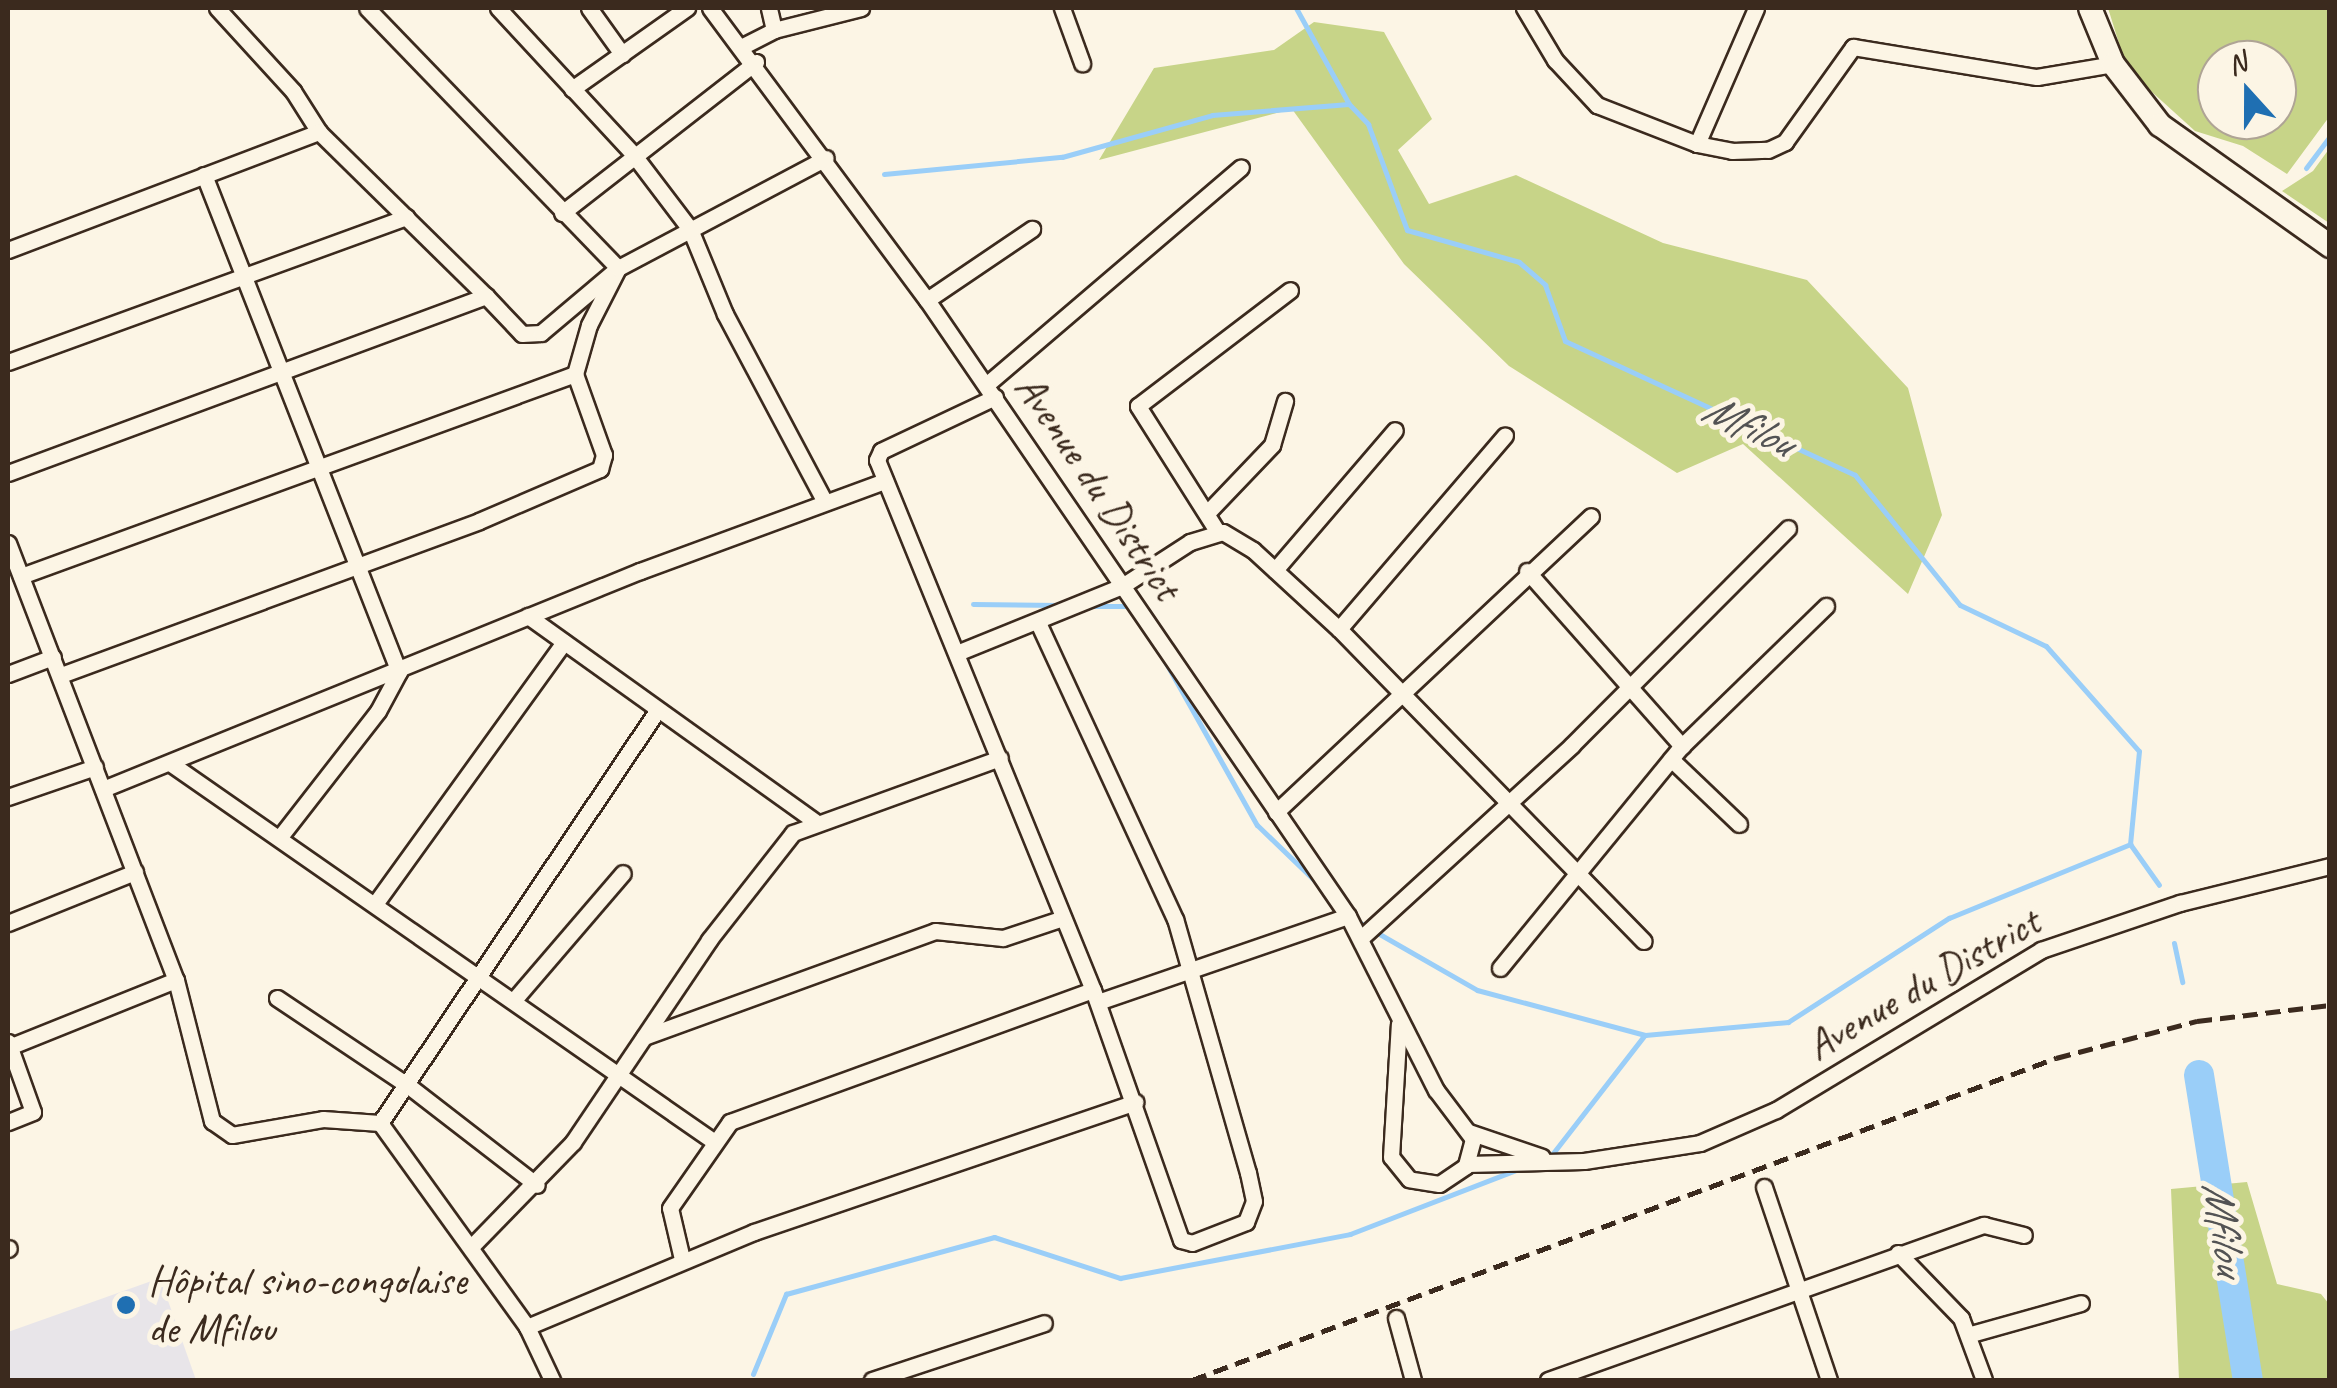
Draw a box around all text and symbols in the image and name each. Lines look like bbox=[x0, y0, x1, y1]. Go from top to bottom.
north arrow bbox=[2197, 40, 2297, 140]
text: N bbox=[2222, 44, 2251, 83]
street label: Avenue du District bbox=[1004, 365, 1192, 609]
water label: Mfilou bbox=[1694, 381, 1802, 469]
street label: Avenue du District bbox=[1797, 897, 2049, 1071]
water label: Mfilou bbox=[2190, 1178, 2258, 1278]
place label: Hôpital sino-congolaise de Mfilou bbox=[148, 1256, 466, 1354]
marker: Hôpital sino-congolaise de Mfilou bbox=[113, 1292, 139, 1318]

